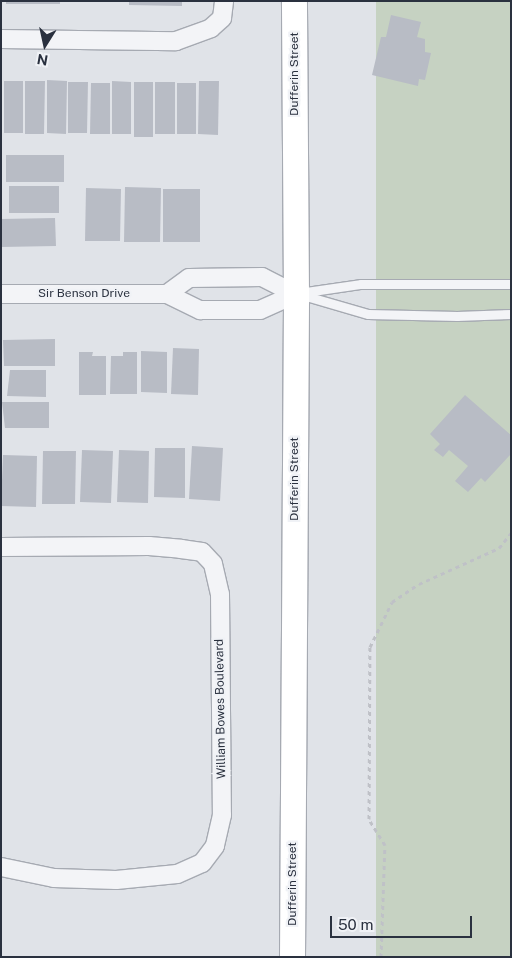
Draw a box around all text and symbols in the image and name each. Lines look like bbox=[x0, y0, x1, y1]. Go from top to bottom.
north arrow bbox=[20, 20, 70, 70]
street label: Dufferin Street bbox=[288, 32, 302, 116]
text: N bbox=[36, 51, 49, 69]
street label: Sir Benson Drive bbox=[38, 287, 130, 301]
street label: Dufferin Street bbox=[288, 437, 302, 521]
street label: William Bowes Boulevard bbox=[213, 639, 229, 779]
street label: Dufferin Street bbox=[286, 842, 300, 926]
scale bar bbox=[332, 906, 474, 938]
text: 50 m bbox=[338, 916, 373, 933]

